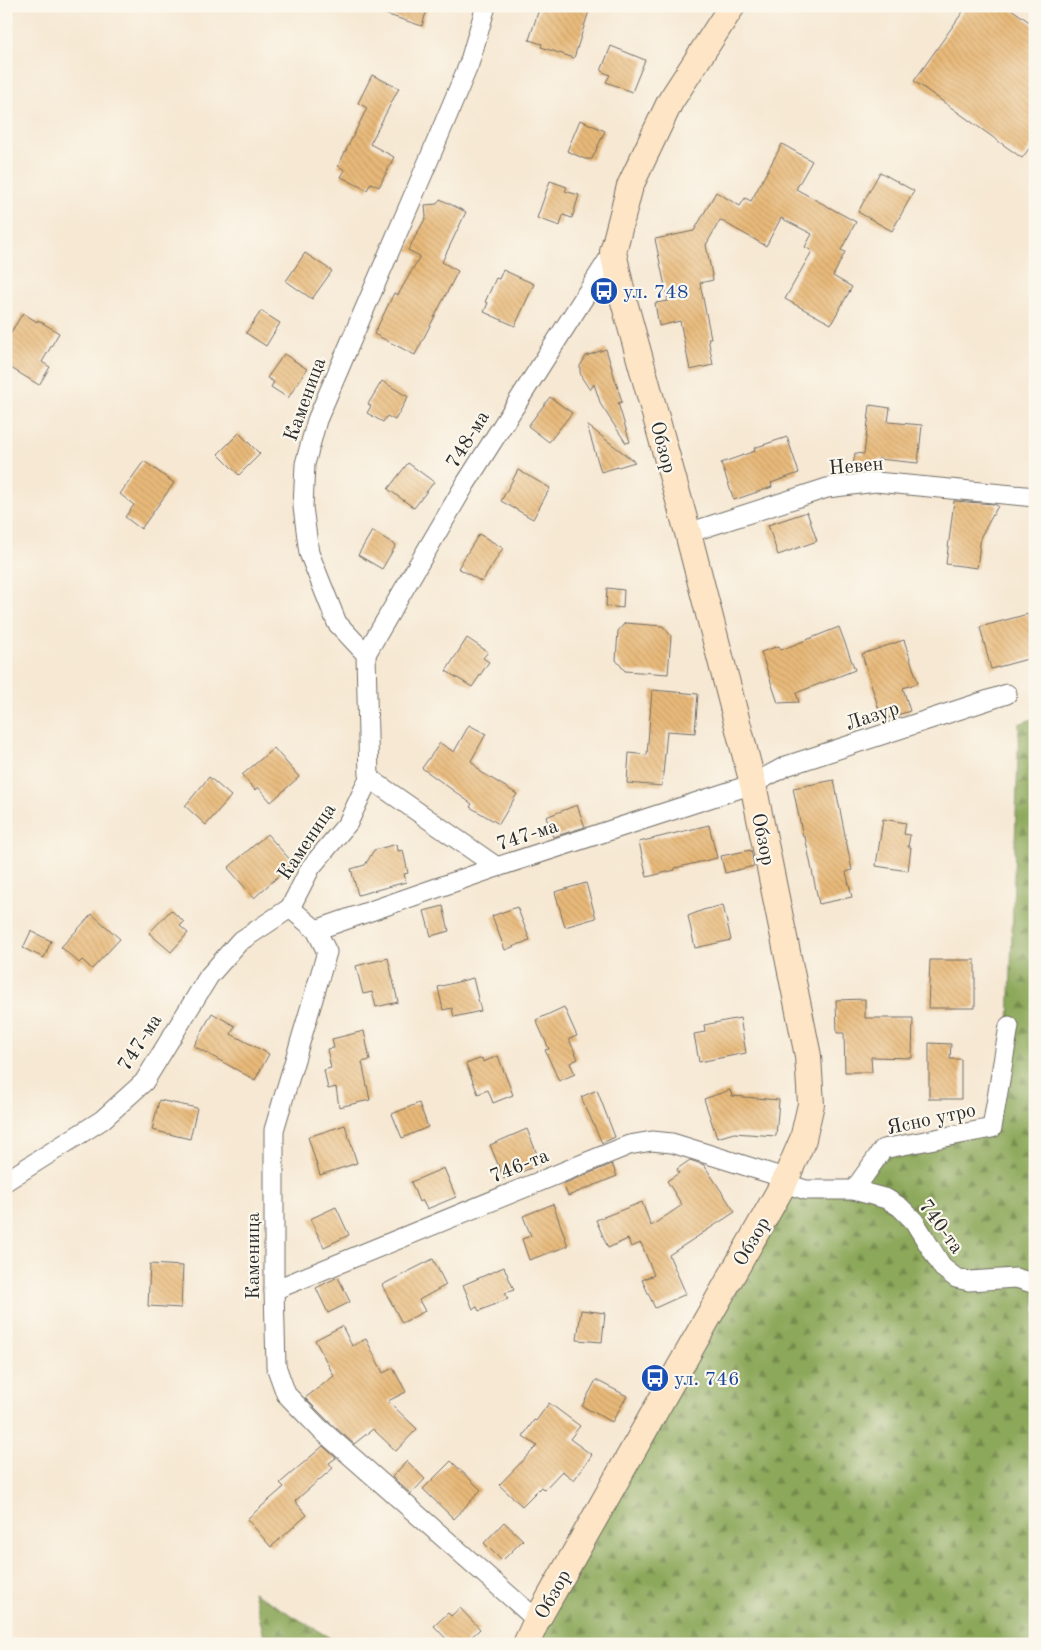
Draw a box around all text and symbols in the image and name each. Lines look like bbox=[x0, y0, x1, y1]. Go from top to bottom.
bus stop icon: ул. 748 bbox=[589, 276, 619, 306]
place label: ул. 748 bbox=[623, 283, 689, 303]
street label: Каменица bbox=[281, 355, 330, 444]
street label: 748-ма bbox=[443, 408, 494, 472]
street label: Обзор bbox=[646, 419, 679, 476]
street label: Невен bbox=[828, 455, 884, 479]
street label: Лазур bbox=[843, 699, 902, 735]
street label: Каменица bbox=[275, 800, 341, 884]
street label: Обзор bbox=[747, 811, 777, 867]
street label: 747-ма bbox=[494, 817, 561, 855]
street label: 747-ма bbox=[115, 1011, 166, 1075]
street label: Ясно утро bbox=[885, 1101, 978, 1139]
street label: 746-та bbox=[487, 1146, 552, 1188]
street label: 740-та bbox=[914, 1196, 967, 1258]
street label: Каменица bbox=[244, 1212, 264, 1300]
street label: Обзор bbox=[731, 1214, 775, 1270]
bus stop icon: ул. 746 bbox=[640, 1363, 670, 1393]
place label: ул. 746 bbox=[674, 1370, 740, 1390]
street label: Обзор bbox=[532, 1567, 575, 1623]

